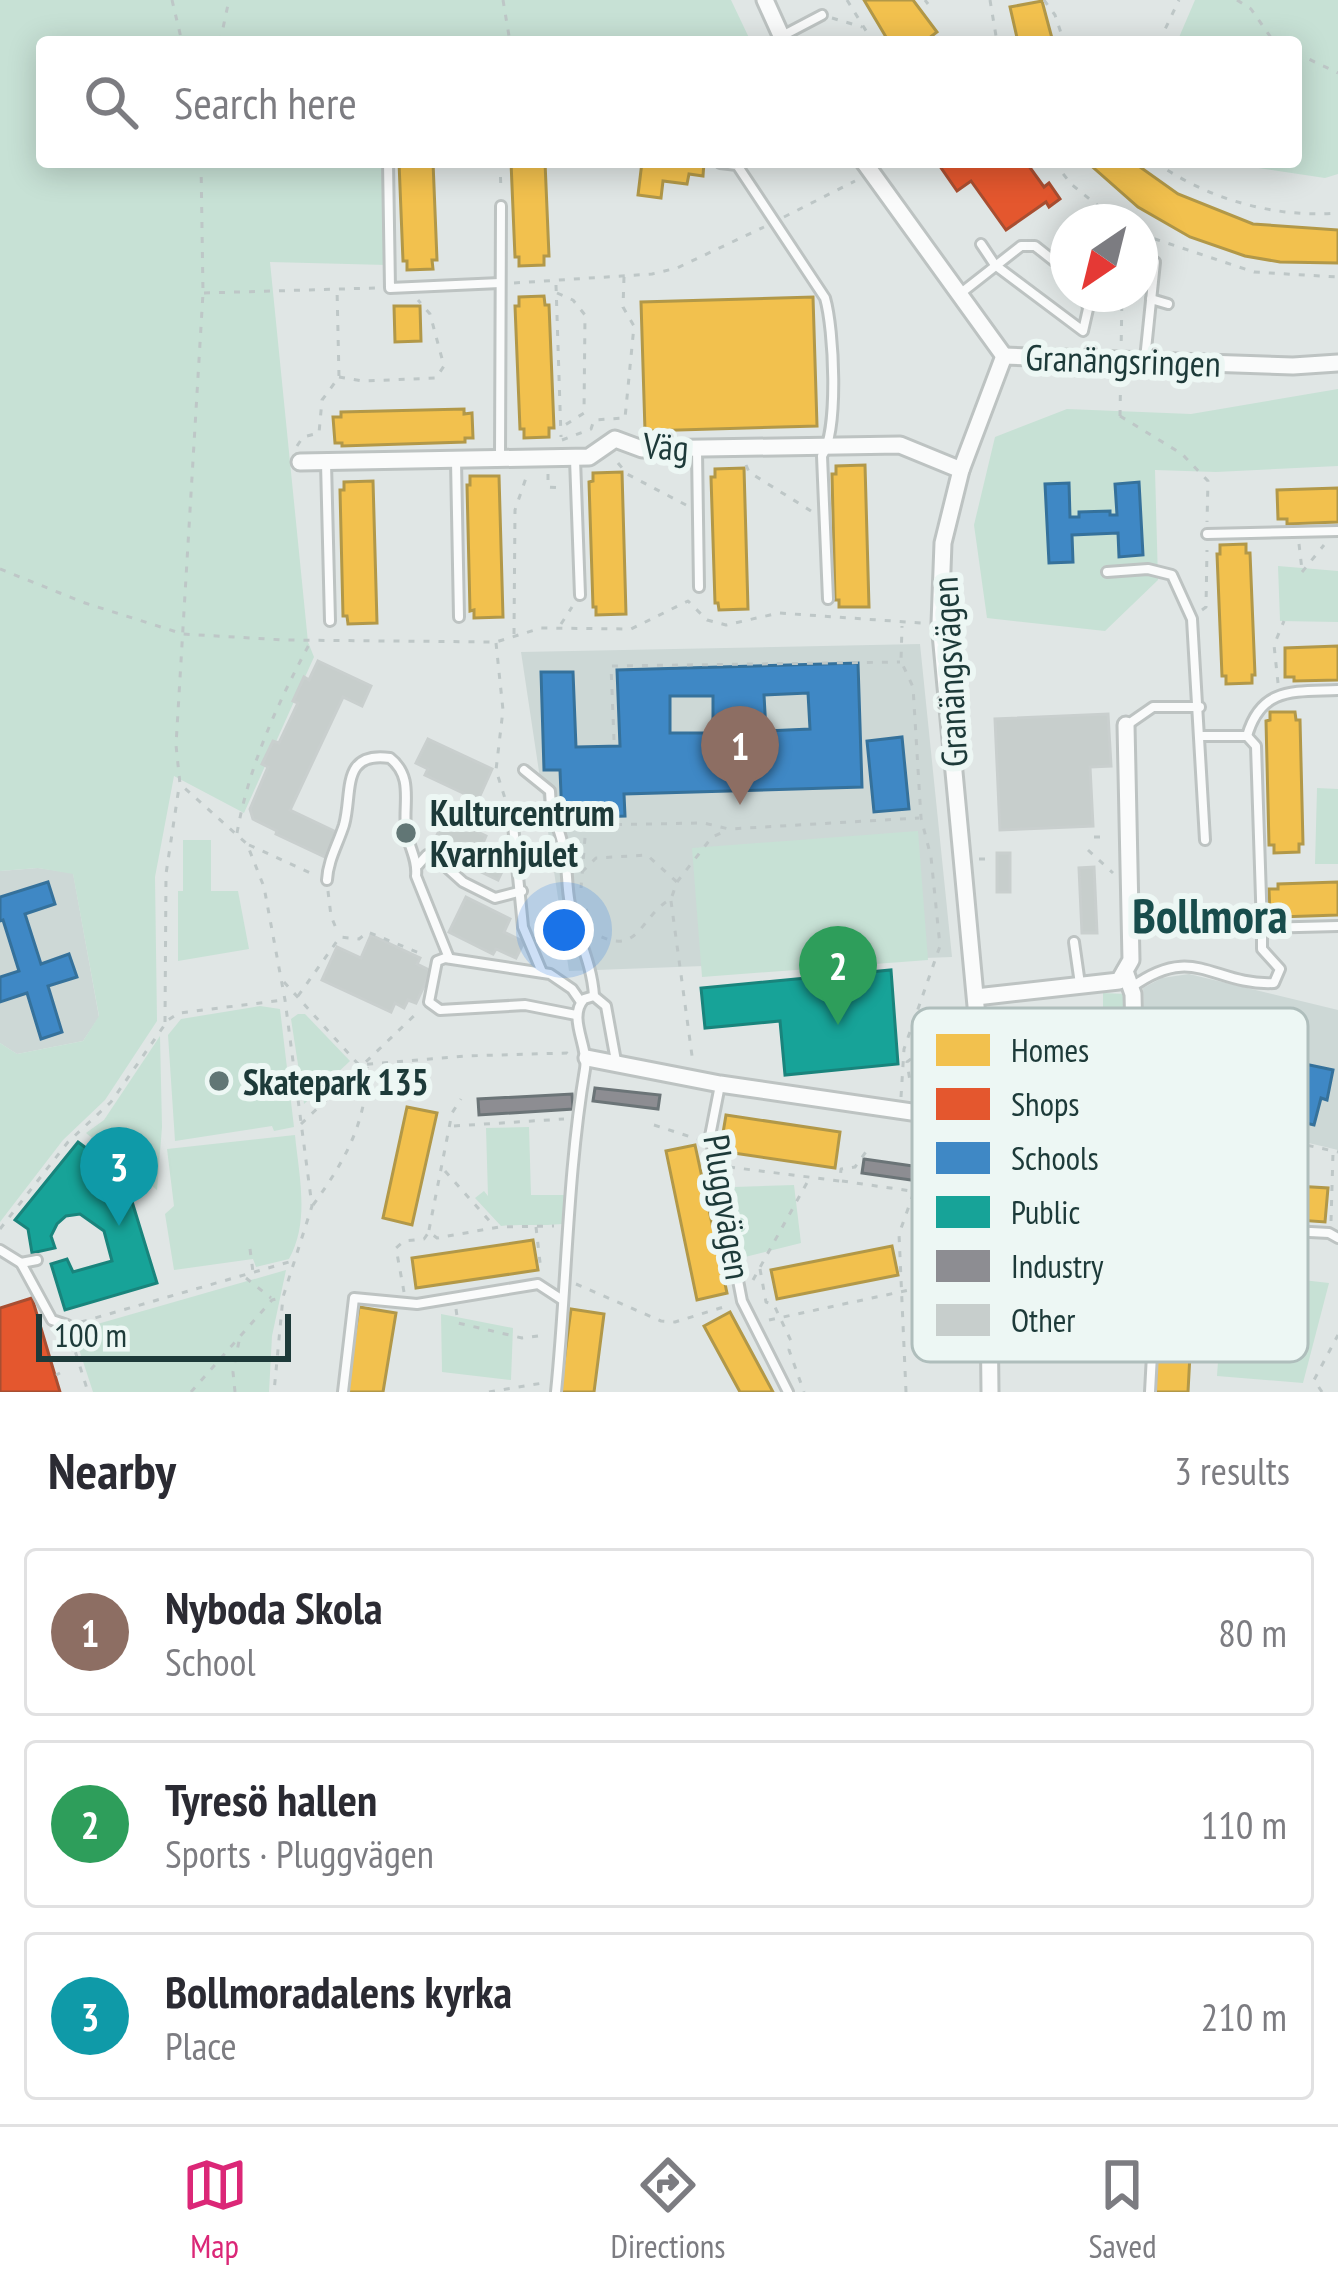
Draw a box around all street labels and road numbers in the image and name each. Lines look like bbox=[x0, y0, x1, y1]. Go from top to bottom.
street label: Granängsringen bbox=[1025, 333, 1221, 387]
street label: Väg bbox=[641, 421, 690, 471]
street label: Granängsvägen bbox=[921, 576, 977, 768]
street label: Pluggvägen bbox=[693, 1131, 763, 1283]

